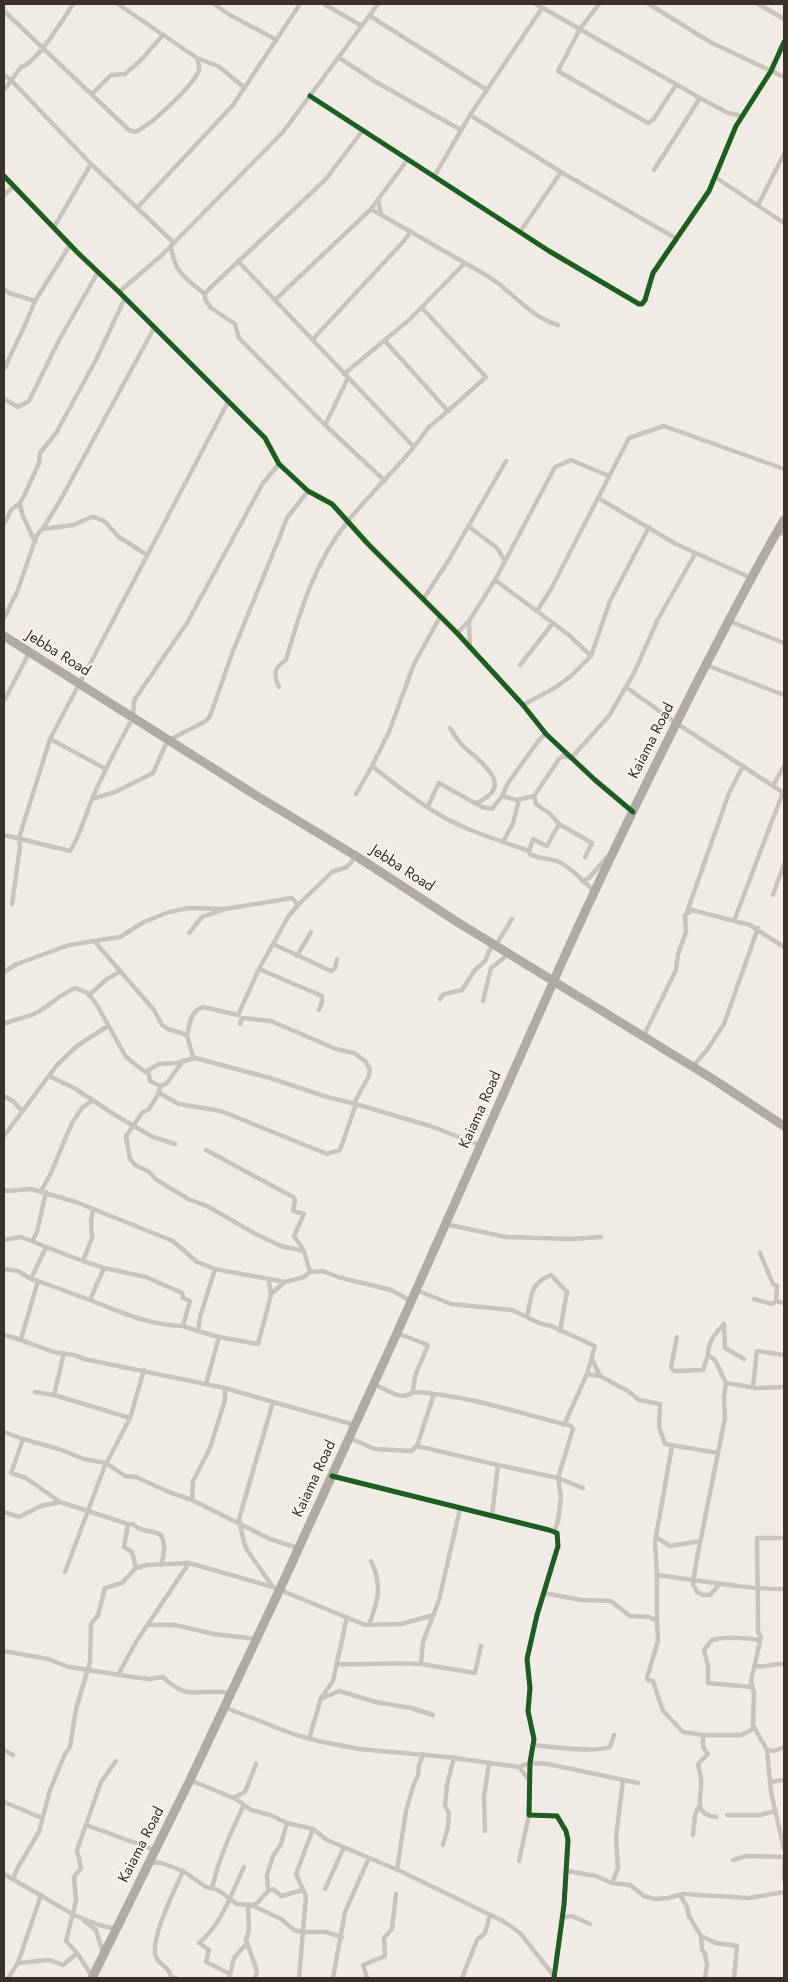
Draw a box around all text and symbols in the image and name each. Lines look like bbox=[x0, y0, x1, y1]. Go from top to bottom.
street label: Jebba Road bbox=[22, 627, 94, 681]
street label: Kaiama Road bbox=[625, 700, 679, 782]
street label: Jebba Road bbox=[367, 842, 437, 896]
street label: Kaiama Road bbox=[456, 1069, 506, 1151]
street label: Kaiama Road bbox=[289, 1438, 341, 1520]
street label: Kaiama Road bbox=[115, 1804, 169, 1886]

